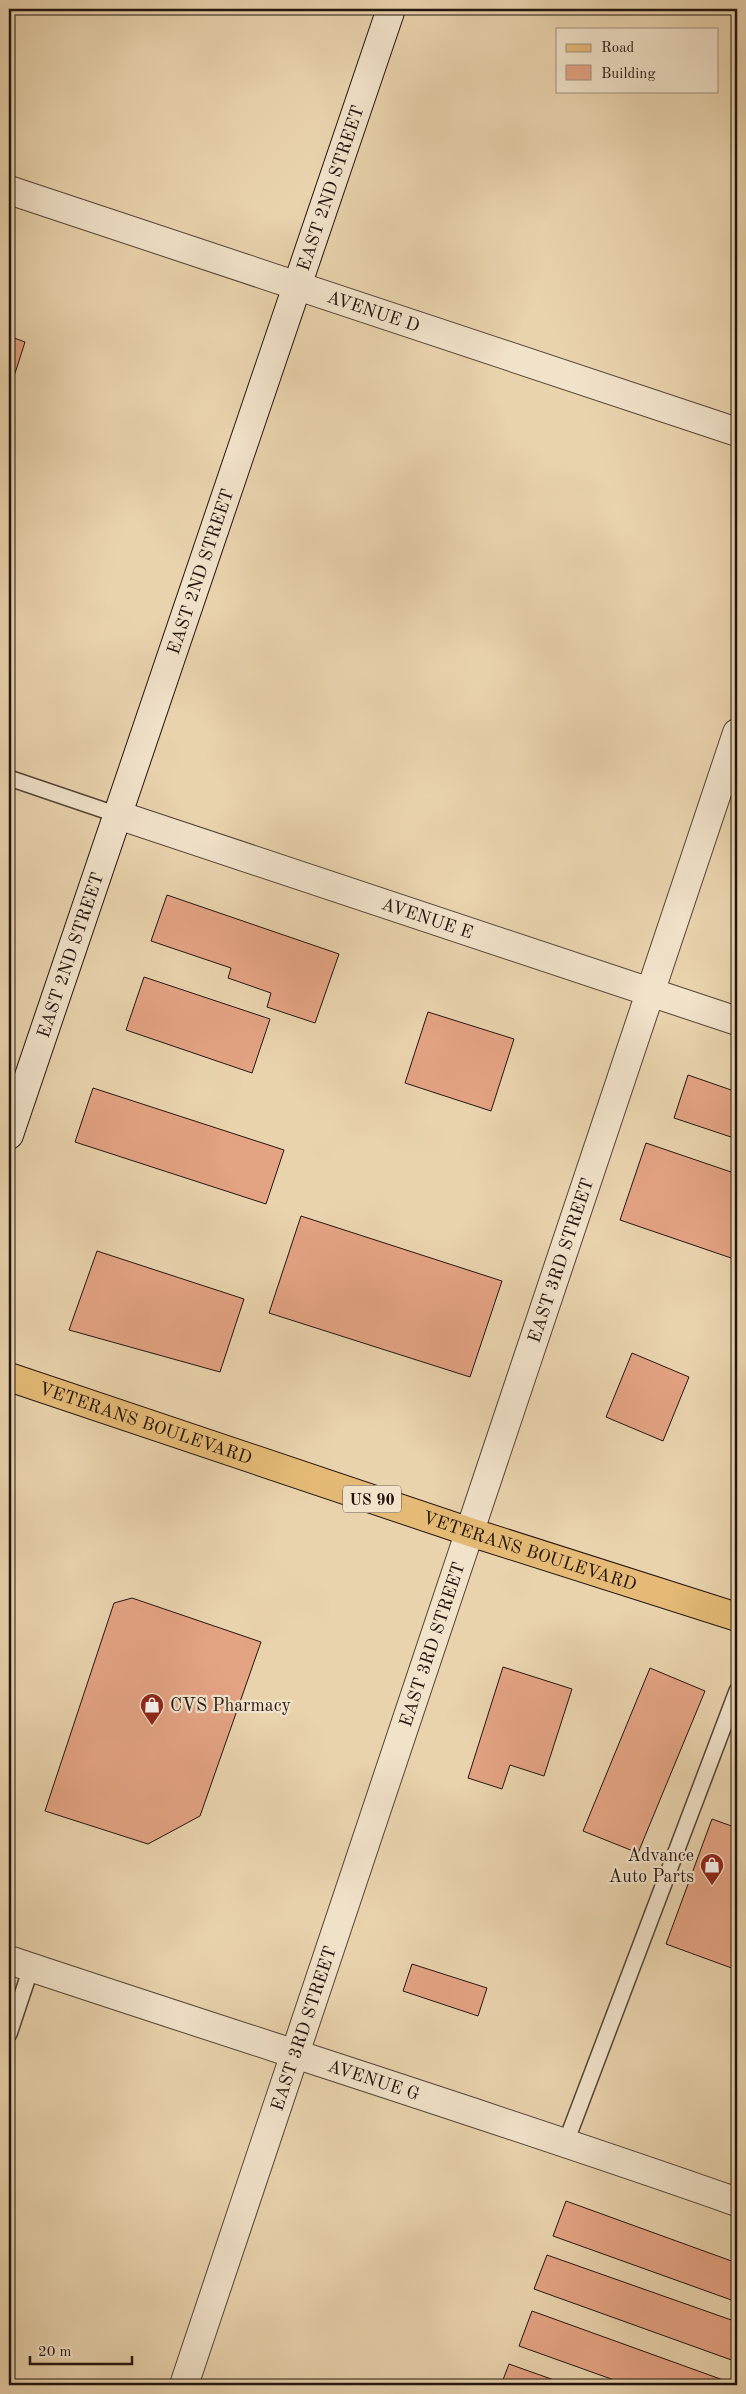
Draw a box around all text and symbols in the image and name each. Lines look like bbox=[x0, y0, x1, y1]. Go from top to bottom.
legend bbox=[556, 28, 718, 92]
text: Road bbox=[601, 41, 635, 56]
text: Building bbox=[601, 67, 656, 82]
street label: EAST 2ND STREET bbox=[295, 103, 368, 273]
street label: AVENUE D bbox=[324, 288, 422, 336]
street label: EAST 2ND STREET bbox=[165, 487, 237, 657]
street label: EAST 2ND STREET bbox=[35, 870, 107, 1040]
street label: AVENUE E bbox=[379, 895, 475, 942]
street label: EAST 3RD STREET bbox=[526, 1176, 597, 1345]
street label: VETERANS BOULEVARD bbox=[36, 1380, 254, 1468]
road number: US 90 bbox=[343, 1486, 401, 1512]
street label: VETERANS BOULEVARD bbox=[420, 1509, 639, 1594]
street label: EAST 3RD STREET bbox=[397, 1560, 469, 1729]
shop icon: CVS Pharmacy bbox=[139, 1692, 165, 1726]
place label: CVS Pharmacy bbox=[170, 1697, 291, 1715]
place label: Advance Auto Parts bbox=[609, 1847, 694, 1886]
shop icon: Advance Auto Parts bbox=[699, 1852, 725, 1886]
street label: EAST 3RD STREET bbox=[268, 1944, 340, 2113]
street label: AVENUE G bbox=[325, 2057, 422, 2104]
scale bar bbox=[30, 2334, 132, 2366]
text: 20 m bbox=[38, 2345, 72, 2360]

